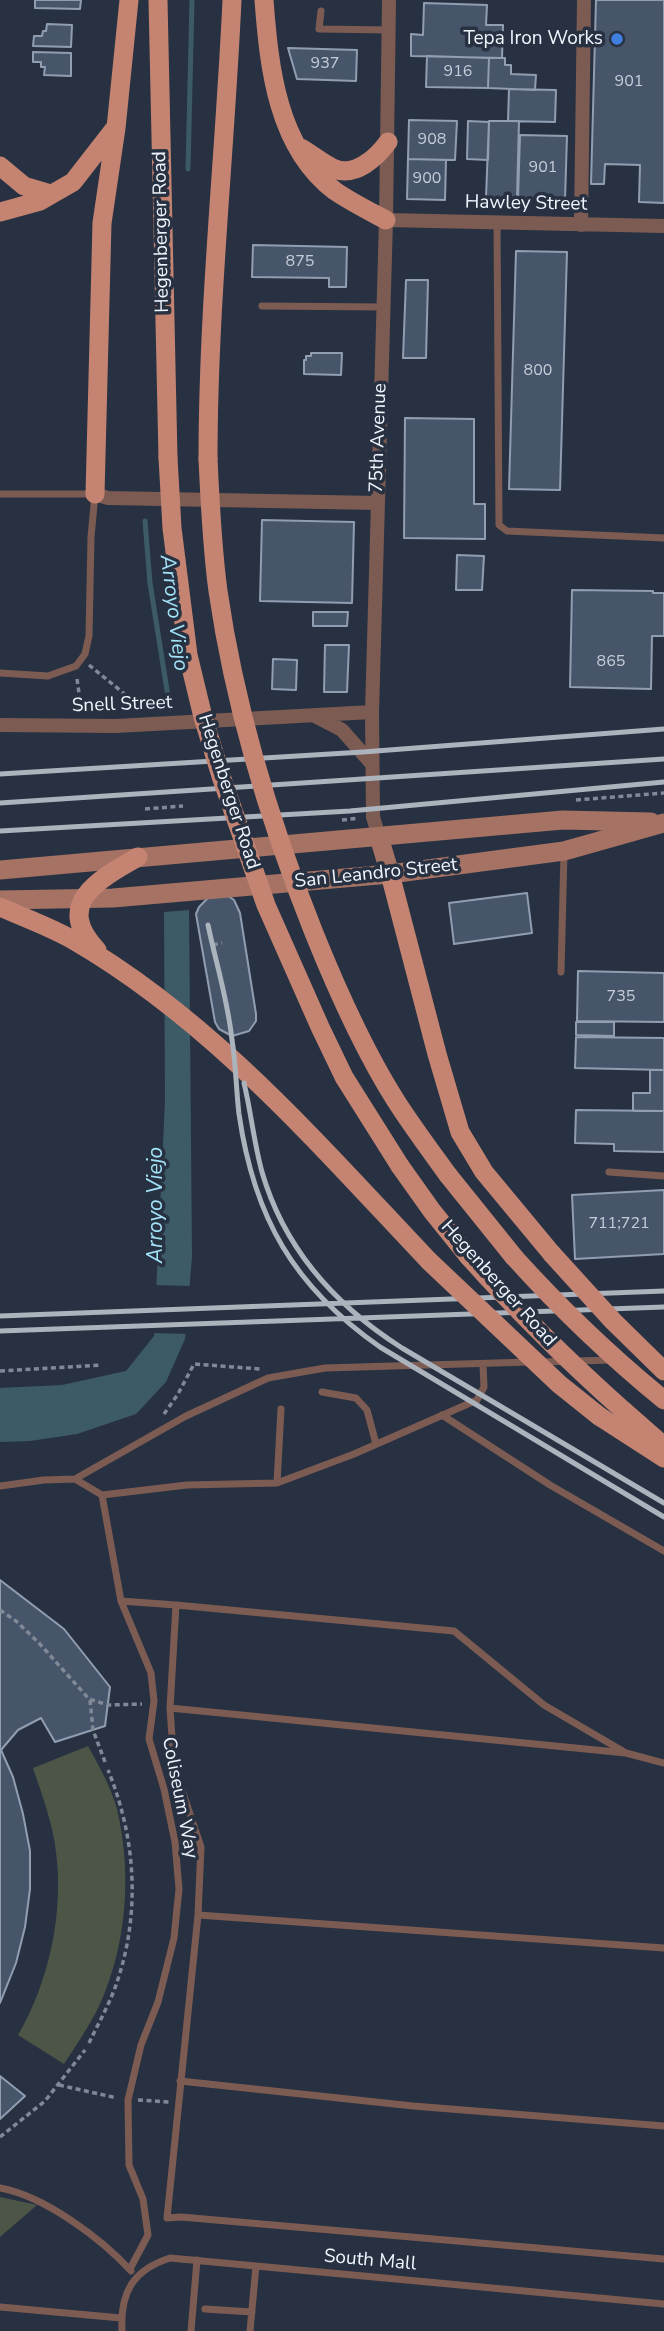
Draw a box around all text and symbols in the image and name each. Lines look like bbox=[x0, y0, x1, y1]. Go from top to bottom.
place label: Tepa Iron Works bbox=[463, 28, 603, 50]
marker: Tepa Iron Works bbox=[609, 31, 625, 47]
house number: 937 bbox=[311, 54, 339, 74]
house number: 916 bbox=[444, 62, 472, 82]
house number: 901 bbox=[615, 72, 643, 92]
house number: 908 bbox=[418, 130, 446, 150]
street label: Hegenberger Road bbox=[149, 151, 175, 313]
house number: 901 bbox=[529, 158, 557, 178]
house number: 900 bbox=[413, 169, 441, 189]
street label: Hawley Street bbox=[465, 192, 587, 216]
house number: 875 bbox=[286, 252, 314, 272]
house number: 800 bbox=[524, 361, 552, 381]
street label: 75th Avenue bbox=[366, 383, 392, 493]
water label: Arroyo Viejo bbox=[153, 554, 193, 672]
house number: 865 bbox=[597, 652, 625, 672]
street label: Snell Street bbox=[71, 692, 173, 718]
street label: Hegenberger Road bbox=[192, 712, 264, 872]
street label: San Leandro Street bbox=[293, 854, 459, 894]
house number: 735 bbox=[607, 987, 635, 1007]
water label: Arroyo Viejo bbox=[144, 1147, 170, 1263]
house number: 711;721 bbox=[588, 1214, 650, 1234]
street label: Hegenberger Road bbox=[435, 1216, 561, 1352]
street label: Coliseum Way bbox=[156, 1735, 202, 1861]
street label: South Mall bbox=[323, 2246, 417, 2276]

